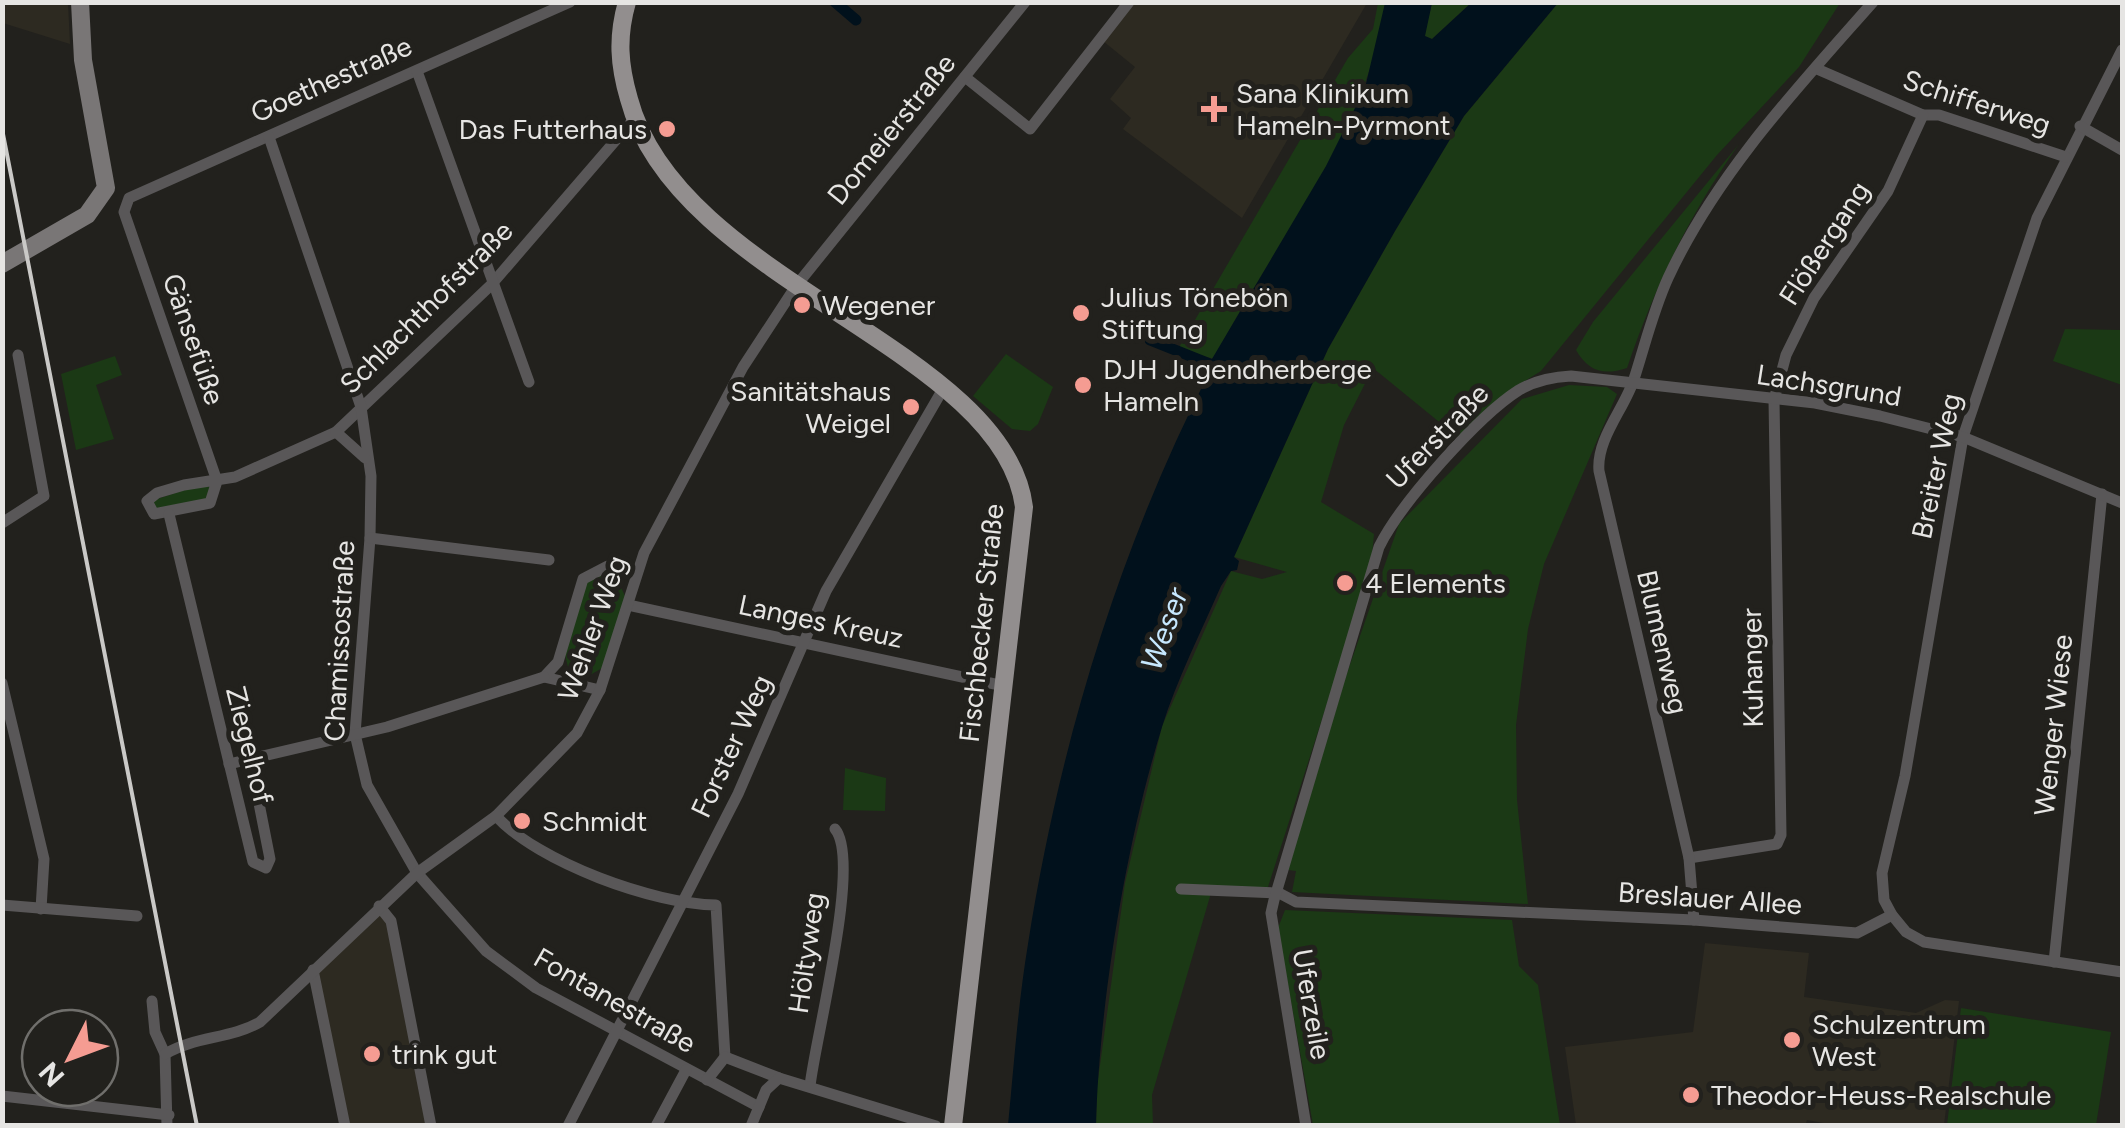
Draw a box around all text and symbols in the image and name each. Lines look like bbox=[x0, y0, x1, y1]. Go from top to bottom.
street label: Goethestraße bbox=[245, 28, 417, 130]
street label: Domeierstraße bbox=[820, 47, 962, 211]
street label: Schifferweg bbox=[1899, 62, 2055, 142]
place label: Sana Klinikum Hameln-Pyrmont bbox=[1236, 76, 1451, 142]
marker: Sana Klinikum Hameln-Pyrmont bbox=[1201, 96, 1227, 122]
place label: Das Futterhaus bbox=[459, 112, 647, 146]
marker: Das Futterhaus bbox=[656, 118, 678, 140]
street label: Flößergang bbox=[1771, 175, 1877, 311]
street label: Schlachthofstraße bbox=[333, 214, 519, 400]
street label: Gänsefüße bbox=[156, 269, 232, 409]
place label: Julius Tönebön Stiftung bbox=[1101, 280, 1288, 346]
place label: Wegener bbox=[822, 288, 936, 322]
marker: Wegener bbox=[791, 294, 813, 316]
marker: Julius Tönebön Stiftung bbox=[1070, 302, 1092, 324]
place label: DJH Jugendherberge Hameln bbox=[1103, 352, 1372, 418]
street label: Lachsgrund bbox=[1754, 357, 1904, 413]
place label: Sanitätshaus Weigel bbox=[730, 374, 891, 440]
marker: DJH Jugendherberge Hameln bbox=[1072, 374, 1094, 396]
street label: Uferstraße bbox=[1378, 376, 1496, 496]
street label: Breiter Weg bbox=[1904, 390, 1968, 542]
marker: Sanitätshaus Weigel bbox=[900, 396, 922, 418]
street label: Fischbecker Straße bbox=[952, 502, 1010, 744]
street label: Chamissostraße bbox=[317, 540, 361, 742]
street label: Wehler Weg bbox=[550, 551, 634, 705]
place label: 4 Elements bbox=[1365, 566, 1506, 600]
street label: Blumenweg bbox=[1630, 567, 1696, 717]
marker: 4 Elements bbox=[1334, 572, 1356, 594]
water label: Weser bbox=[1132, 581, 1196, 675]
street label: Langes Kreuz bbox=[736, 587, 906, 655]
street label: Kuhanger bbox=[1734, 607, 1770, 728]
street label: Wenger Wiese bbox=[2027, 633, 2079, 817]
street label: Forster Weg bbox=[683, 669, 779, 823]
street label: Ziegelhof bbox=[219, 683, 281, 808]
place label: Schmidt bbox=[542, 804, 647, 838]
marker: Schmidt bbox=[511, 810, 533, 832]
street label: Breslauer Allee bbox=[1617, 875, 1803, 921]
street label: Höltyweg bbox=[781, 890, 831, 1016]
street label: Fontanestraße bbox=[528, 940, 702, 1060]
street label: Uferzeile bbox=[1286, 946, 1338, 1062]
place label: Schulzentrum West bbox=[1812, 1007, 1986, 1073]
north arrow bbox=[20, 1008, 120, 1108]
marker: Schulzentrum West bbox=[1781, 1029, 1803, 1051]
place label: trink gut bbox=[392, 1037, 497, 1071]
marker: trink gut bbox=[361, 1043, 383, 1065]
text: N bbox=[32, 1055, 71, 1094]
place label: Theodor-Heuss-Realschule bbox=[1711, 1078, 2051, 1112]
marker: Theodor-Heuss-Realschule bbox=[1680, 1084, 1702, 1106]

